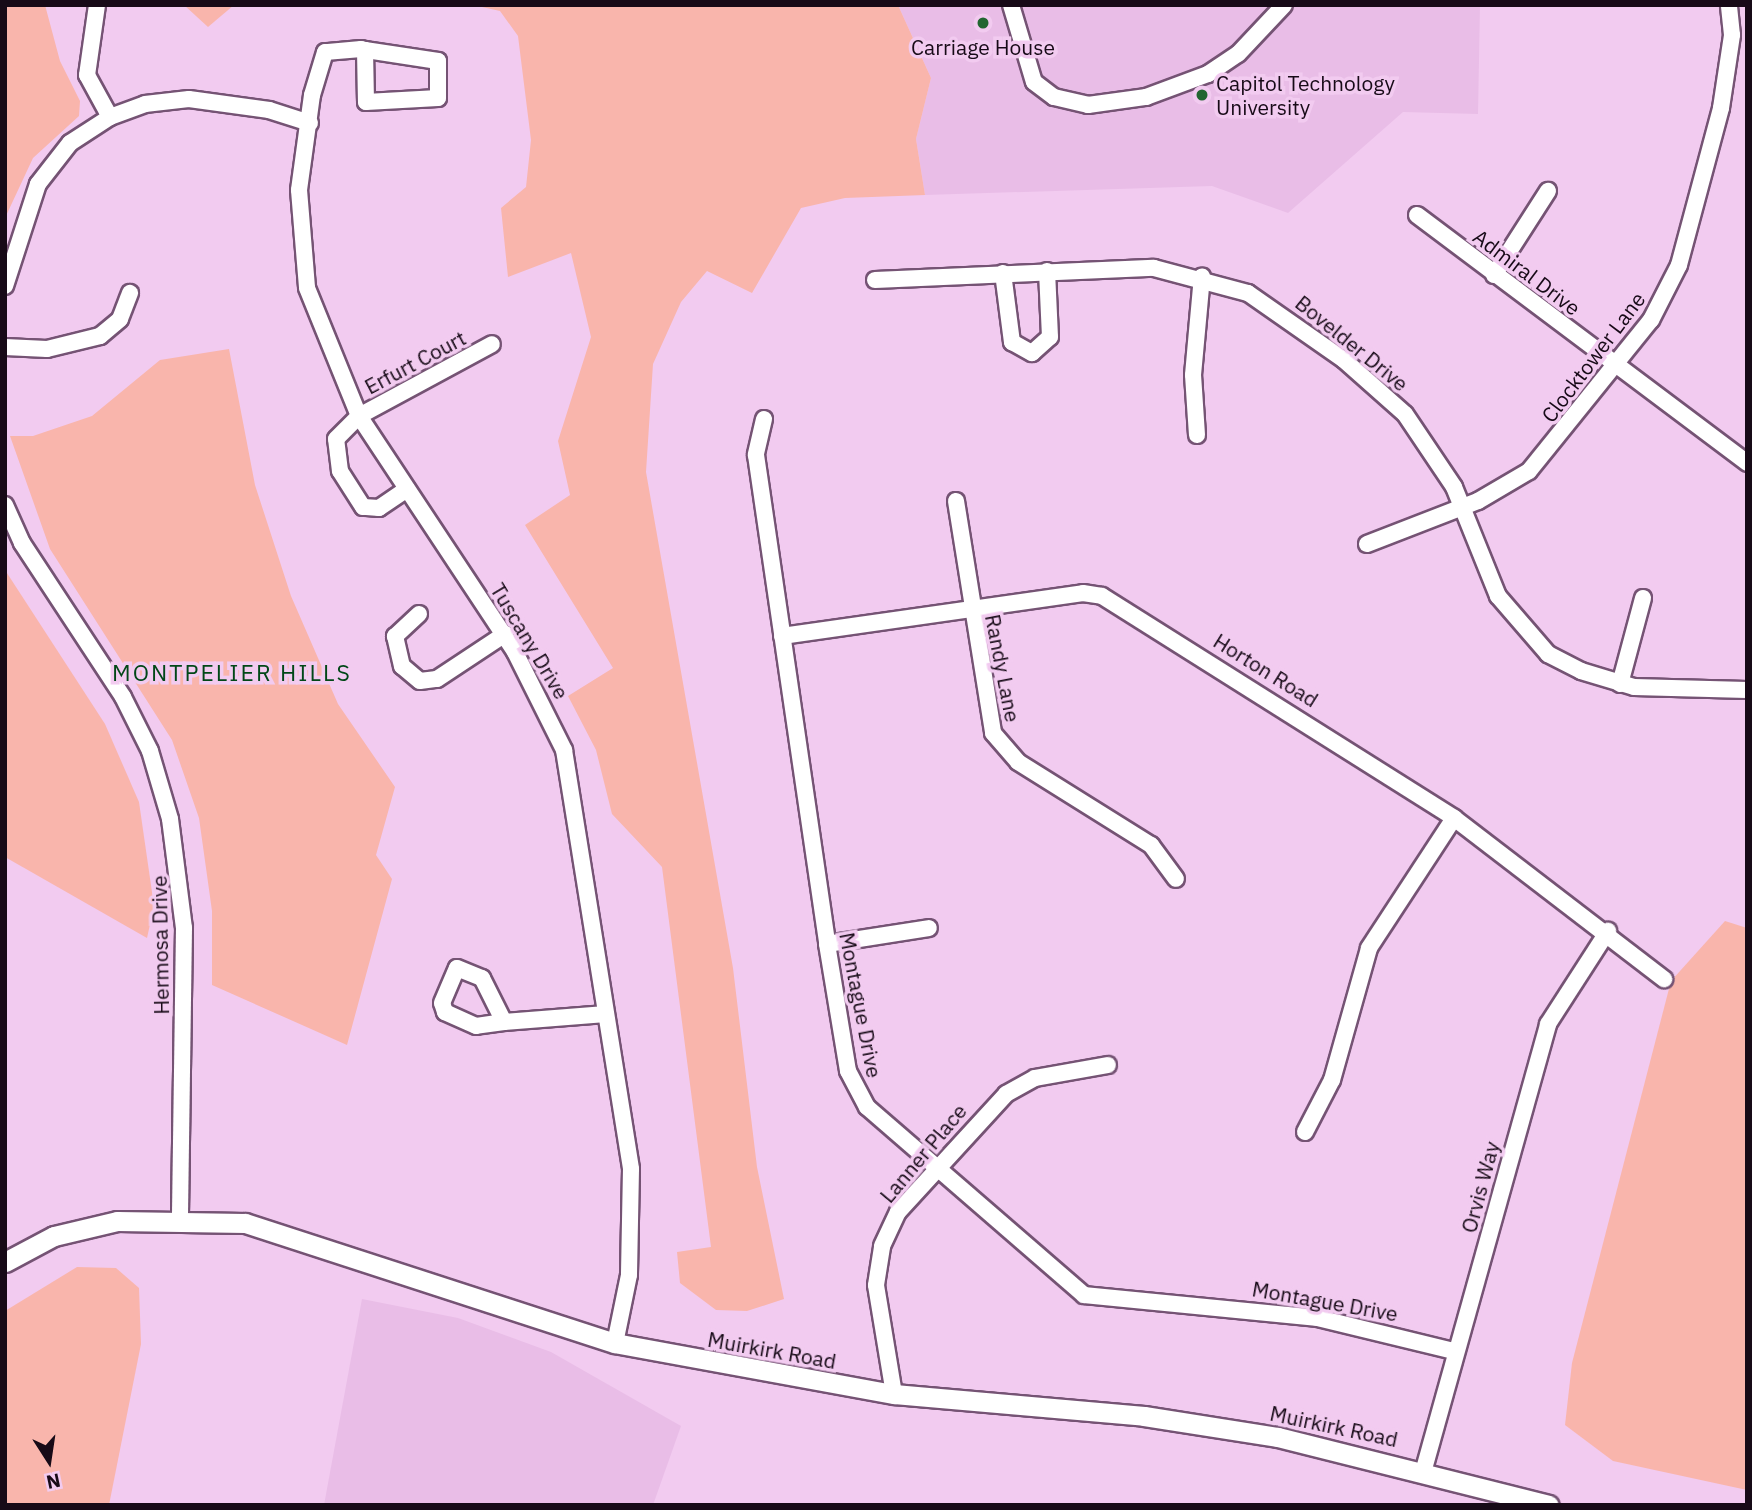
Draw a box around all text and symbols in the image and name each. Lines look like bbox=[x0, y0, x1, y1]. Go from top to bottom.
marker: Carriage House bbox=[975, 15, 991, 31]
place label: Carriage House bbox=[911, 34, 1055, 60]
place label: Capitol Technology University bbox=[1216, 70, 1395, 120]
marker: Capitol Technology University bbox=[1194, 87, 1210, 103]
street label: Admiral Drive bbox=[1469, 224, 1585, 320]
street label: Clocktower Lane bbox=[1536, 287, 1650, 427]
street label: Bovelder Drive bbox=[1291, 290, 1413, 396]
street label: Erfurt Court bbox=[360, 325, 470, 399]
street label: Tuscany Drive bbox=[486, 578, 574, 704]
street label: Randy Lane bbox=[980, 612, 1026, 724]
street label: Horton Road bbox=[1209, 628, 1323, 712]
district label: MONTPELIER HILLS bbox=[114, 658, 350, 686]
street label: Hermosa Drive bbox=[146, 875, 174, 1015]
street label: Montague Drive bbox=[835, 930, 887, 1080]
street label: Lanner Place bbox=[874, 1098, 972, 1208]
street label: Orvis Way bbox=[1456, 1139, 1504, 1235]
street label: Montague Drive bbox=[1250, 1276, 1400, 1326]
street label: Muirkirk Road bbox=[706, 1326, 838, 1374]
street label: Muirkirk Road bbox=[1268, 1400, 1400, 1452]
north arrow bbox=[14, 1426, 84, 1496]
text: N bbox=[44, 1468, 63, 1495]

